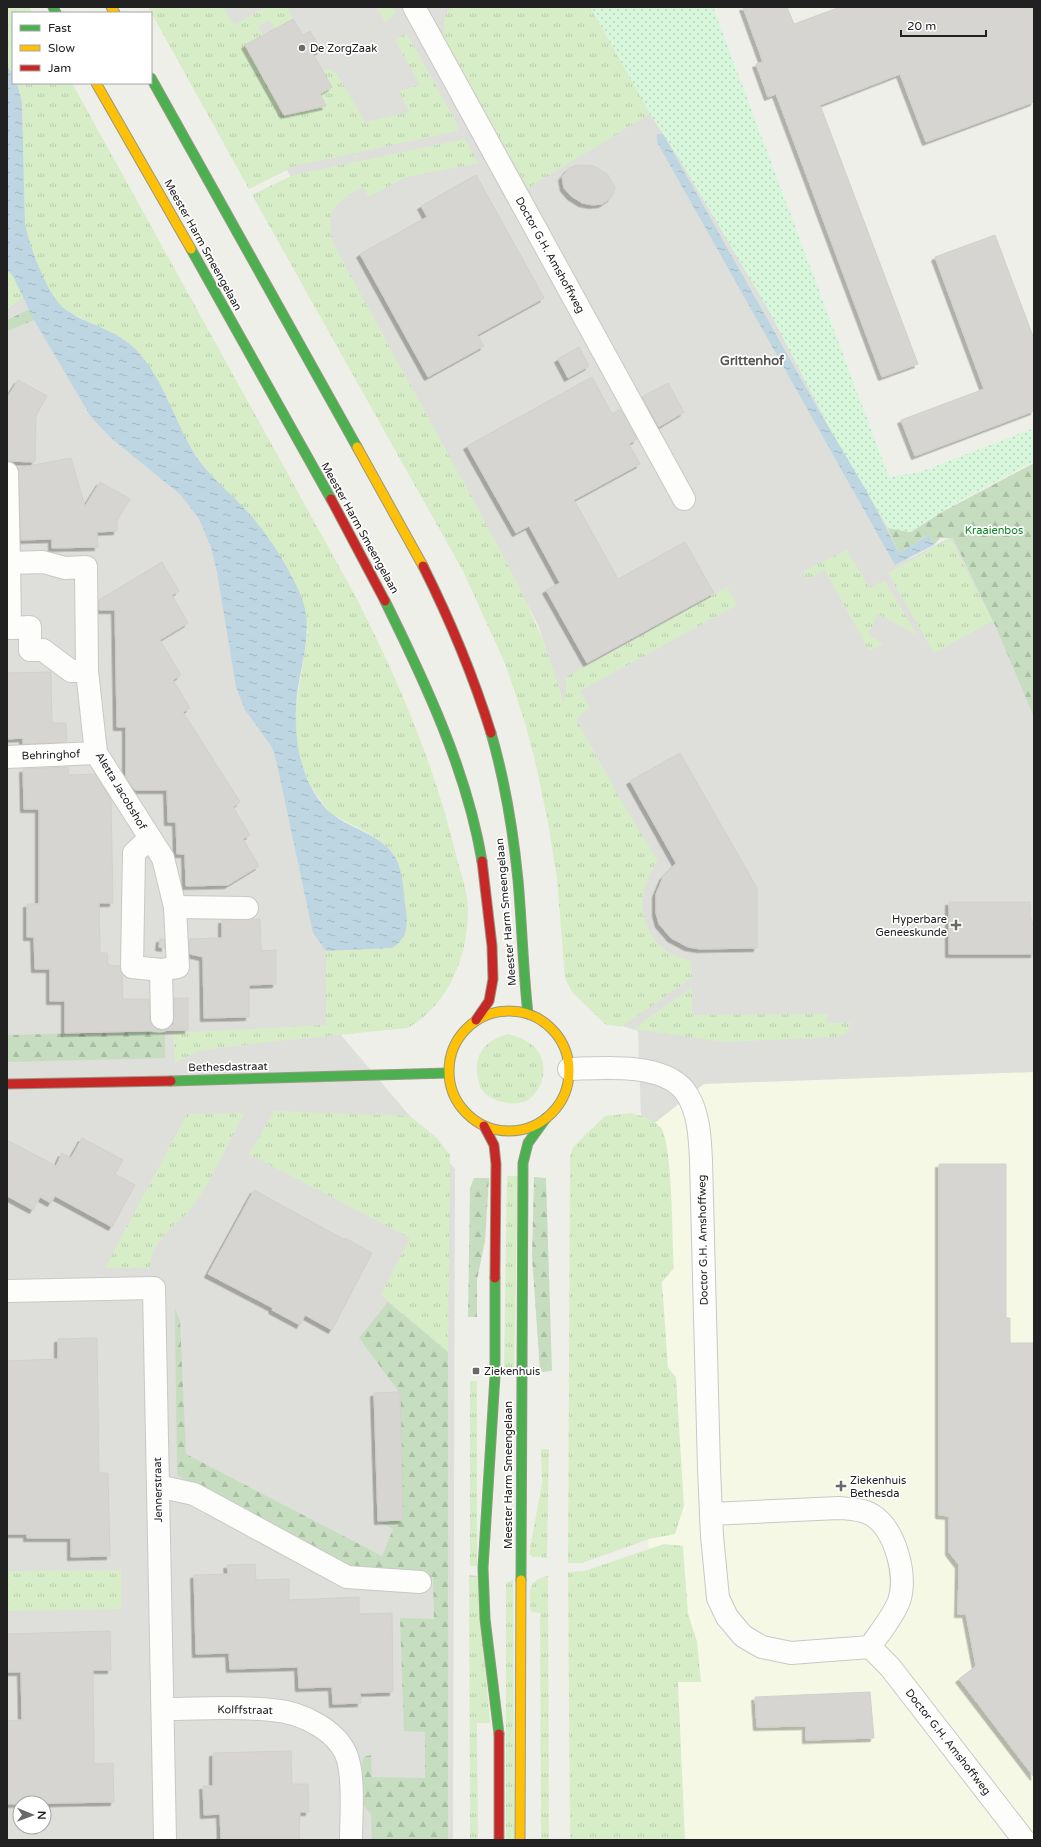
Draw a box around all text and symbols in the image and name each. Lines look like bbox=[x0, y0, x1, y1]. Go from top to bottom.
legend bbox=[12, 12, 152, 84]
scale bar bbox=[901, 12, 986, 38]
text: 20 m bbox=[907, 19, 936, 33]
text: Fast bbox=[48, 21, 72, 35]
text: Slow bbox=[48, 41, 75, 55]
place label: De ZorgZaak bbox=[310, 42, 377, 55]
marker: De ZorgZaak bbox=[297, 43, 307, 53]
text: Jam bbox=[48, 61, 71, 75]
street label: Meester Harm Smeengelaan bbox=[161, 177, 245, 313]
street label: Doctor G.H. Amshoffweg bbox=[513, 195, 587, 315]
district label: Grittenhof bbox=[720, 353, 785, 369]
street label: Meester Harm Smeengelaan bbox=[318, 460, 402, 596]
park label: Kraaienbos bbox=[965, 524, 1023, 537]
street label: Behringhof bbox=[21, 747, 81, 763]
street label: Aletta Jacobshof bbox=[93, 750, 150, 833]
street label: Meester Harm Smeengelaan bbox=[493, 838, 519, 986]
place label: Hyperbare Geneeskunde bbox=[875, 913, 947, 939]
marker: Hyperbare Geneeskunde bbox=[950, 919, 962, 931]
street label: Bethesdastraat bbox=[188, 1060, 268, 1074]
street label: Doctor G.H. Amshoffweg bbox=[695, 1174, 711, 1306]
place label: Ziekenhuis bbox=[484, 1365, 540, 1378]
marker: Ziekenhuis bbox=[471, 1366, 481, 1376]
street label: Meester Harm Smeengelaan bbox=[502, 1401, 515, 1549]
street label: Jennerstraat bbox=[151, 1457, 165, 1523]
place label: Ziekenhuis Bethesda bbox=[850, 1474, 906, 1500]
marker: Ziekenhuis Bethesda bbox=[835, 1480, 847, 1492]
street label: Doctor G.H. Amshoffweg bbox=[903, 1686, 993, 1798]
street label: Kolffstraat bbox=[217, 1703, 273, 1717]
north arrow bbox=[12, 1795, 52, 1835]
text: N bbox=[35, 1811, 48, 1820]

